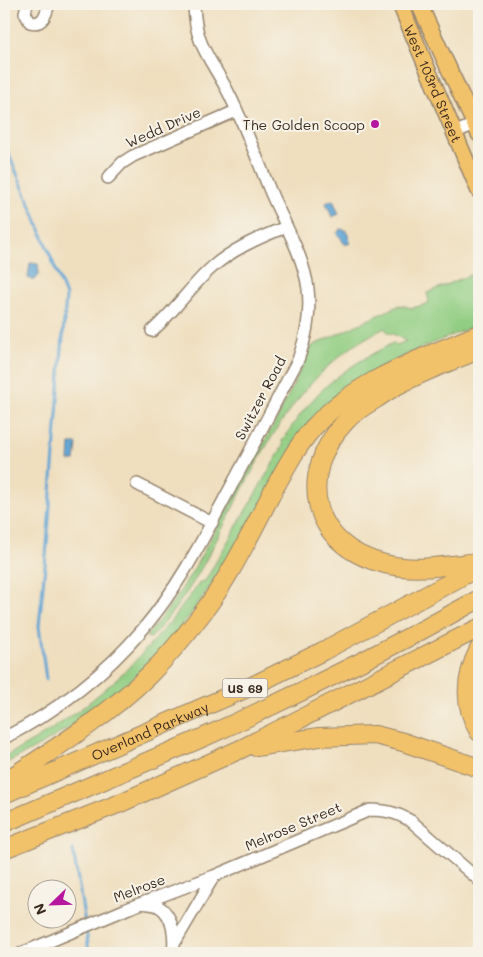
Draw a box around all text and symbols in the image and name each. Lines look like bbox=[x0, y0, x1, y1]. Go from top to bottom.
street label: West 103rd Street bbox=[400, 21, 467, 145]
street label: Wedd Drive bbox=[123, 102, 203, 152]
place label: The Golden Scoop bbox=[243, 115, 365, 134]
marker: The Golden Scoop bbox=[369, 118, 381, 130]
street label: Switzer Road bbox=[230, 353, 290, 443]
road number: US 69 bbox=[222, 678, 268, 698]
street label: Overland Parkway bbox=[88, 697, 211, 764]
street label: Melrose Street bbox=[242, 797, 344, 855]
street label: Melrose bbox=[110, 869, 168, 907]
north arrow bbox=[28, 880, 78, 930]
text: N bbox=[29, 901, 50, 918]

